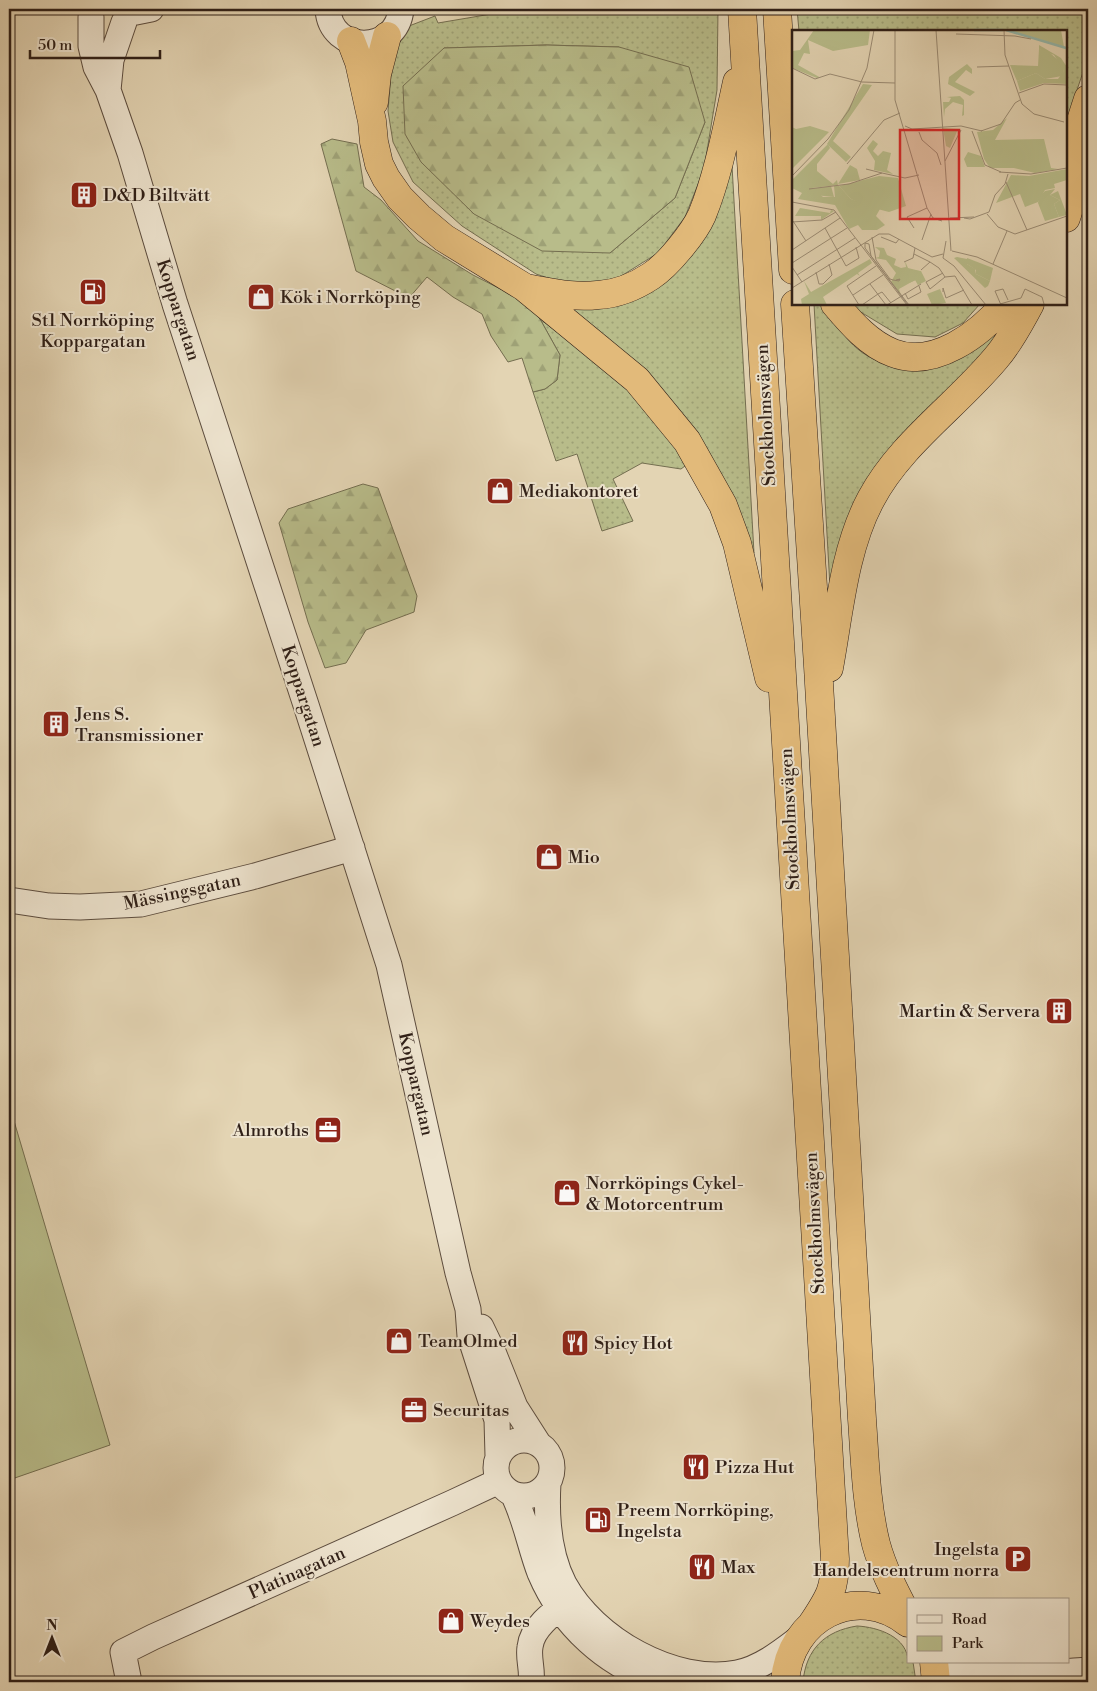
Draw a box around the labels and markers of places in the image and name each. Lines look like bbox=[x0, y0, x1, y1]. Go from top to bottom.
building icon: D&D Biltvätt bbox=[69, 180, 99, 210]
place label: D&D Biltvätt bbox=[103, 184, 211, 207]
fuel station icon: St1 Norrköping Koppargatan bbox=[78, 277, 108, 307]
shop icon: Kök i Norrköping bbox=[246, 282, 276, 312]
place label: Kök i Norrköping bbox=[280, 286, 421, 309]
place label: St1 Norrköping Koppargatan bbox=[32, 309, 155, 353]
shop icon: Mediakontoret bbox=[485, 476, 515, 506]
place label: Mediakontoret bbox=[519, 480, 639, 503]
place label: Jens S. Transmissioner bbox=[74, 703, 204, 747]
building icon: Jens S. Transmissioner bbox=[41, 709, 71, 739]
shop icon: Mio bbox=[534, 842, 564, 872]
place label: Mio bbox=[568, 846, 600, 869]
building icon: Martin & Servera bbox=[1044, 996, 1074, 1026]
place label: Martin & Servera bbox=[899, 1000, 1041, 1023]
office icon: Almroths bbox=[313, 1115, 343, 1145]
place label: Almroths bbox=[232, 1119, 309, 1142]
place label: Norrköpings Cykel- & Motorcentrum bbox=[586, 1172, 744, 1216]
shop icon: Norrköpings Cykel- & Motorcentrum bbox=[552, 1178, 582, 1208]
shop icon: TeamOlmed bbox=[384, 1326, 414, 1356]
restaurant icon: Spicy Hot bbox=[560, 1328, 590, 1358]
place label: TeamOlmed bbox=[418, 1330, 518, 1353]
place label: Spicy Hot bbox=[594, 1332, 674, 1355]
office icon: Securitas bbox=[399, 1395, 429, 1425]
place label: Securitas bbox=[433, 1399, 509, 1422]
restaurant icon: Pizza Hut bbox=[681, 1452, 711, 1482]
place label: Pizza Hut bbox=[715, 1456, 795, 1479]
place label: Preem Norrköping, Ingelsta bbox=[617, 1499, 773, 1543]
fuel station icon: Preem Norrköping, Ingelsta bbox=[583, 1505, 613, 1535]
place label: Ingelsta Handelscentrum norra bbox=[813, 1538, 1000, 1582]
parking icon: Ingelsta Handelscentrum norra bbox=[1003, 1544, 1033, 1574]
restaurant icon: Max bbox=[687, 1552, 717, 1582]
place label: Max bbox=[721, 1556, 756, 1579]
shop icon: Weydes bbox=[436, 1606, 466, 1636]
place label: Weydes bbox=[469, 1610, 530, 1633]

